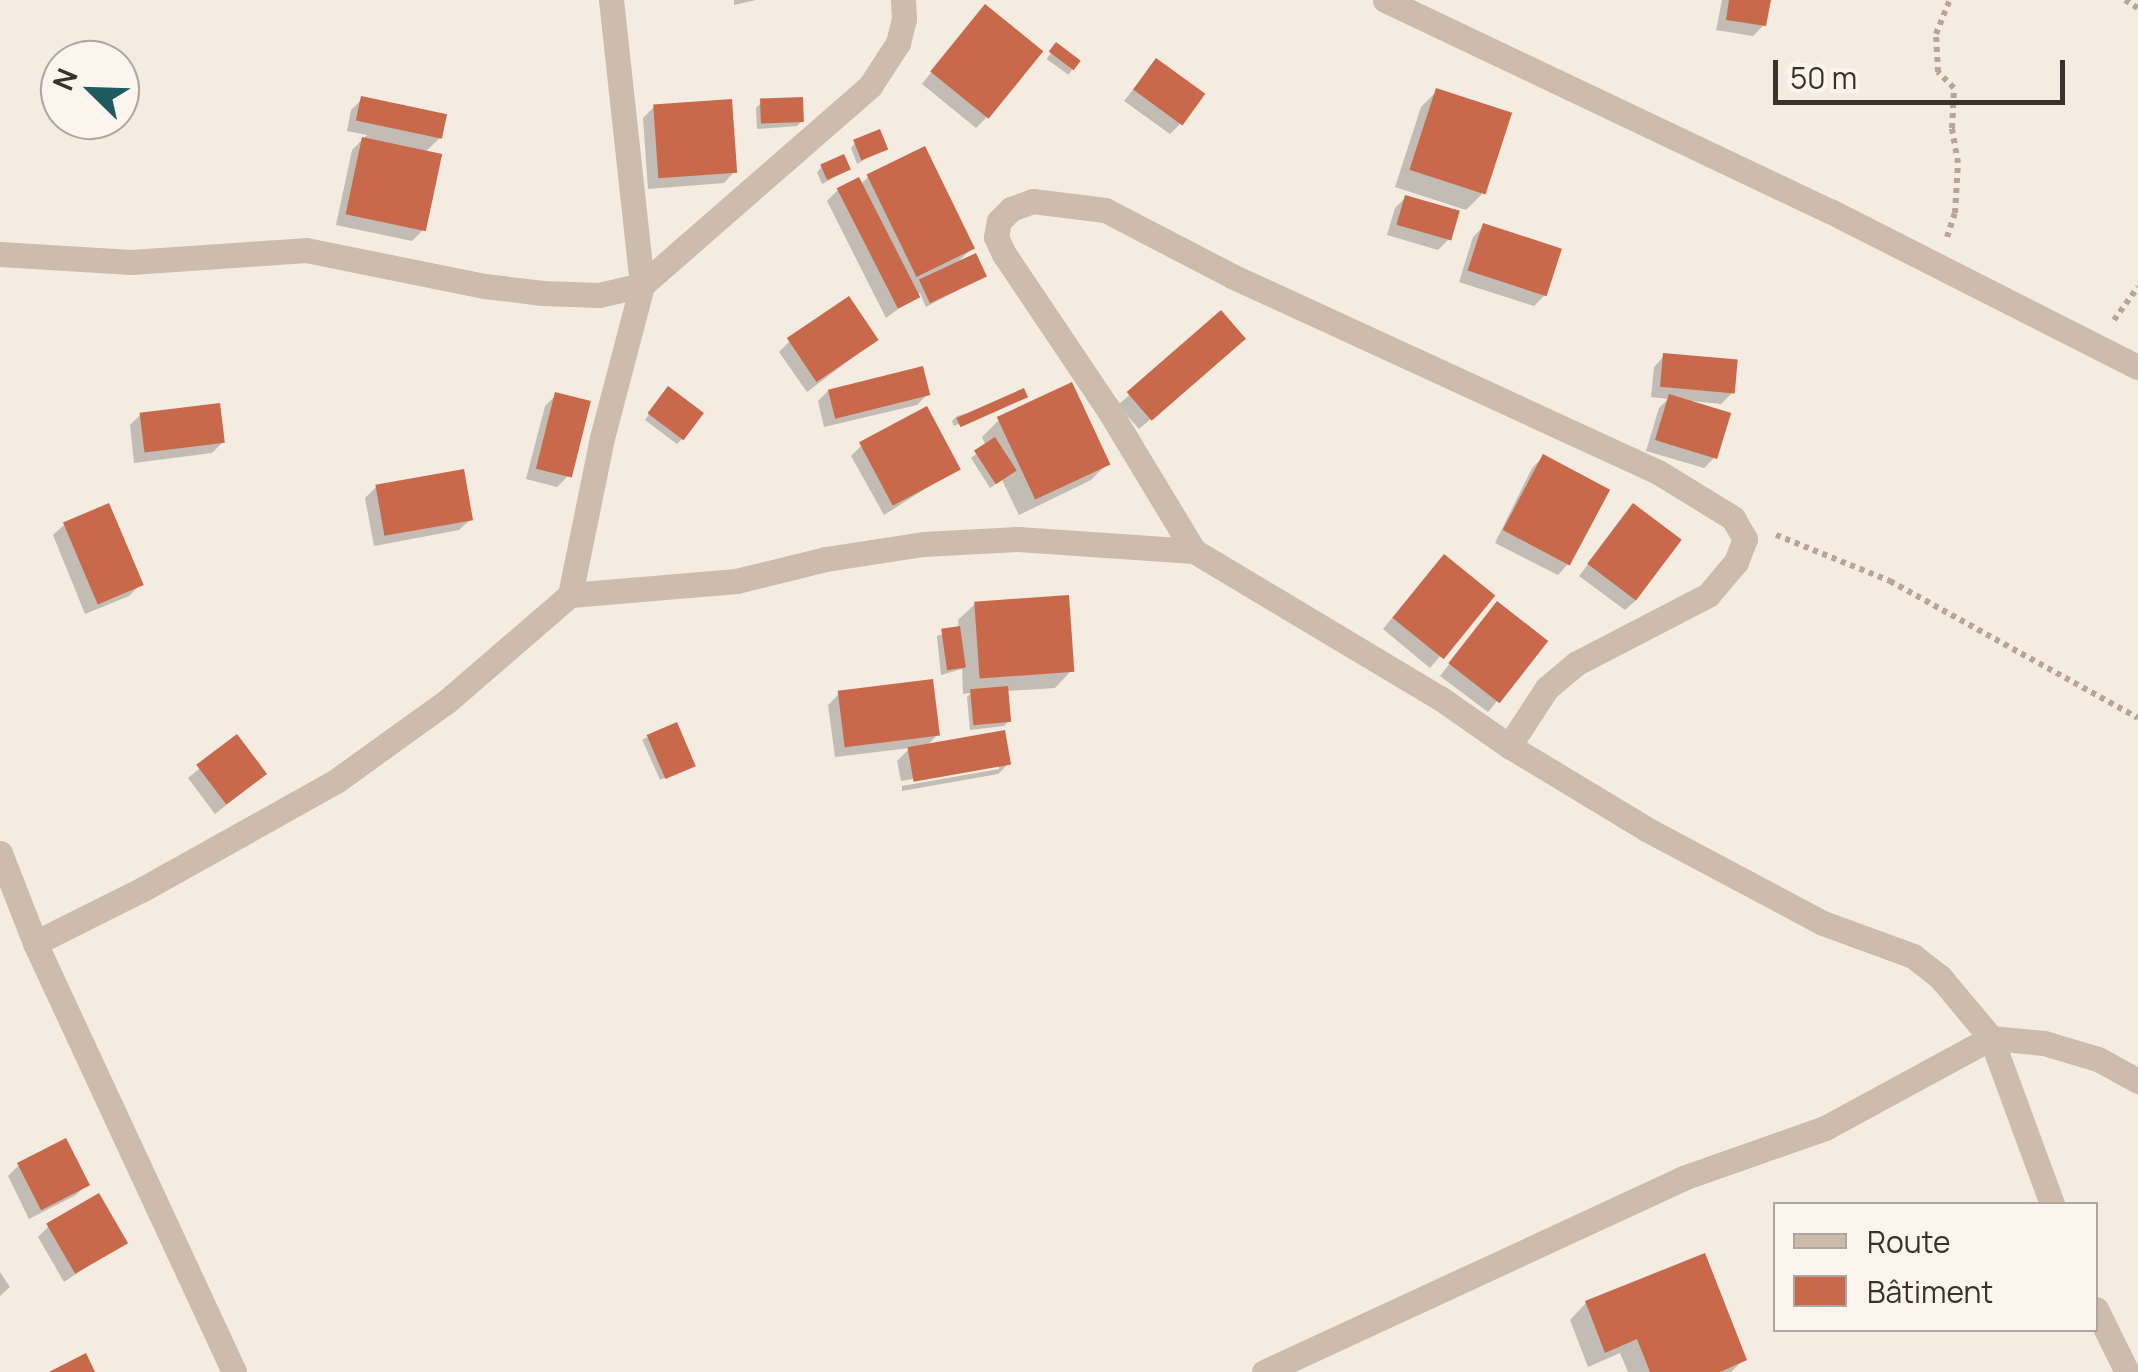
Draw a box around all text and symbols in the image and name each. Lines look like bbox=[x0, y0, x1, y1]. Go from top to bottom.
north arrow bbox=[40, 40, 140, 140]
scale bar bbox=[1778, 40, 2070, 102]
text: 50 m bbox=[1790, 57, 1857, 98]
text: N bbox=[43, 62, 86, 96]
legend bbox=[1773, 1202, 2098, 1332]
text: Route bbox=[1867, 1221, 1950, 1262]
text: Bâtiment bbox=[1867, 1271, 1993, 1312]

